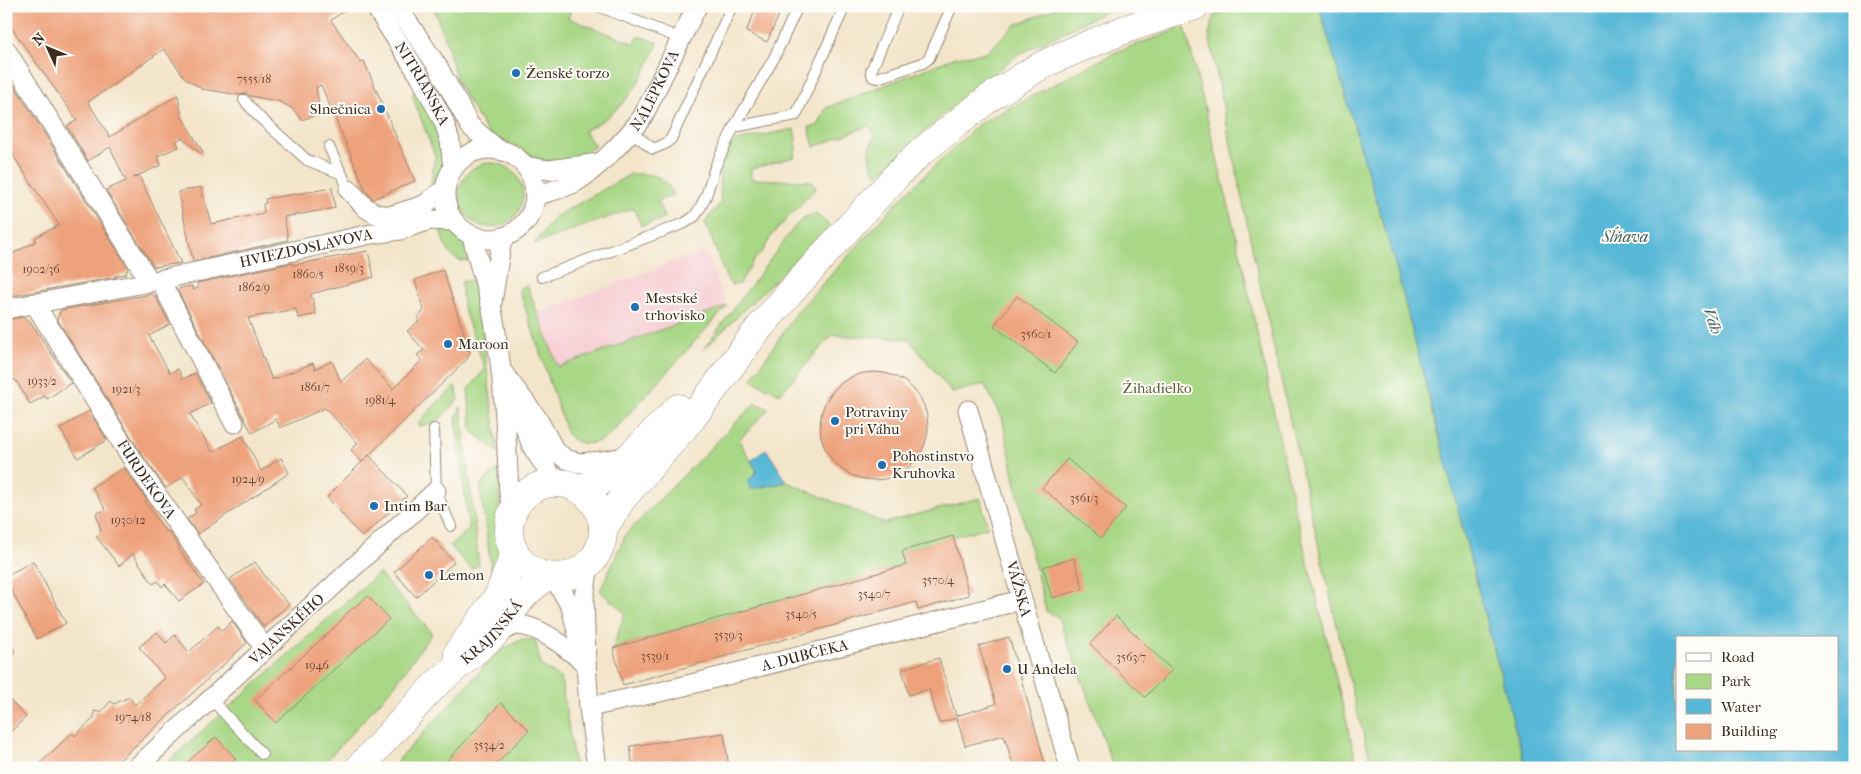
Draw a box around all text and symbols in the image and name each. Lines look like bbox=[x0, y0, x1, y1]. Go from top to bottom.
north arrow bbox=[22, 22, 72, 72]
text: N bbox=[29, 29, 49, 49]
street label: NITRIANSKA bbox=[391, 38, 453, 129]
street label: NÁLEPKOVA bbox=[626, 47, 683, 134]
place label: Ženské torzo bbox=[526, 64, 610, 82]
marker: Ženské torzo bbox=[510, 67, 522, 79]
house number: 7555/18 bbox=[237, 72, 271, 86]
place label: Slnečnica bbox=[310, 100, 372, 118]
marker: Slnečnica bbox=[375, 103, 387, 115]
street label: HVIEZDOSLAVOVA bbox=[238, 225, 374, 271]
water label: Sĺňava bbox=[1601, 226, 1648, 246]
house number: 1859/3 bbox=[334, 261, 364, 275]
house number: 1902/36 bbox=[22, 262, 60, 276]
house number: 1860/5 bbox=[292, 267, 324, 281]
house number: 1862/9 bbox=[238, 280, 270, 294]
place label: Mestské trhovisko bbox=[645, 289, 705, 324]
marker: Mestské trhovisko bbox=[629, 301, 641, 313]
water label: Váh bbox=[1700, 305, 1726, 337]
house number: 3560/1 bbox=[1021, 327, 1051, 341]
place label: Maroon bbox=[458, 335, 509, 353]
marker: Maroon bbox=[442, 338, 454, 350]
house number: 1933/2 bbox=[27, 374, 57, 388]
park label: Žihadielko bbox=[1122, 379, 1192, 397]
house number: 1861/7 bbox=[300, 380, 330, 394]
house number: 1921/3 bbox=[112, 382, 141, 396]
house number: 1981/4 bbox=[365, 393, 396, 407]
place label: Potraviny pri Váhu bbox=[844, 403, 909, 438]
marker: Potraviny pri Váhu bbox=[829, 415, 841, 427]
street label: FURDEKOVA bbox=[113, 436, 180, 522]
place label: Pohostinstvo Kruhovka bbox=[892, 447, 974, 482]
marker: Pohostinstvo Kruhovka bbox=[876, 459, 888, 471]
house number: 1924/9 bbox=[231, 472, 265, 486]
house number: 3561/3 bbox=[1070, 491, 1098, 505]
place label: Intim Bar bbox=[384, 497, 448, 515]
marker: Intim Bar bbox=[368, 500, 380, 512]
house number: 1930/12 bbox=[110, 513, 146, 527]
street label: VÁŽSKA bbox=[1002, 558, 1036, 619]
place label: Lemon bbox=[439, 566, 484, 584]
marker: Lemon bbox=[423, 569, 435, 581]
house number: 3570/4 bbox=[922, 573, 955, 587]
house number: 3540/7 bbox=[858, 587, 890, 601]
street label: VAJANSKÉHO bbox=[244, 590, 328, 669]
street label: KRAJINSKÁ bbox=[457, 596, 526, 668]
house number: 3540/5 bbox=[785, 607, 817, 621]
house number: 3539/3 bbox=[713, 628, 743, 642]
street label: A. DUBČEKA bbox=[759, 635, 850, 675]
legend bbox=[1676, 636, 1838, 752]
text: Road bbox=[1721, 648, 1755, 666]
house number: 3539/1 bbox=[641, 649, 669, 663]
house number: 3563/7 bbox=[1116, 650, 1146, 664]
house number: 1946 bbox=[305, 658, 330, 672]
place label: U Andela bbox=[1017, 660, 1078, 678]
marker: U Andela bbox=[1001, 663, 1013, 675]
text: Park bbox=[1721, 672, 1751, 690]
text: Water bbox=[1720, 698, 1761, 716]
house number: 1974/18 bbox=[115, 710, 151, 724]
text: Building bbox=[1721, 722, 1778, 740]
house number: 3534/2 bbox=[473, 738, 505, 752]

